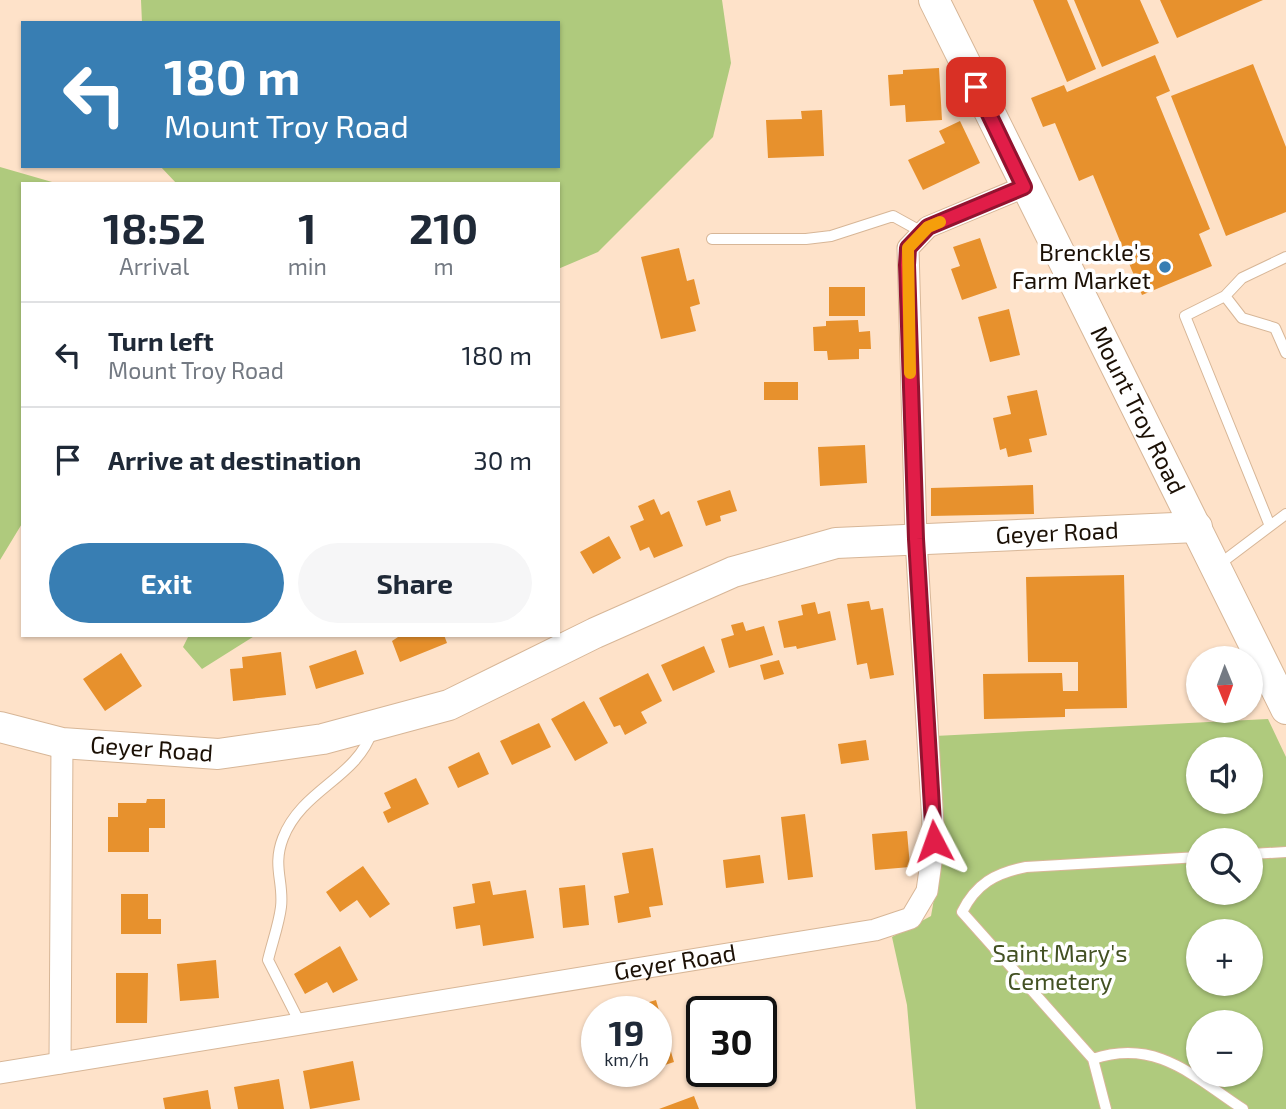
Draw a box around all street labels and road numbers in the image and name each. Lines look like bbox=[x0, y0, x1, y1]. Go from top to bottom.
street label: Mount Troy Road bbox=[1085, 321, 1193, 498]
street label: Geyer Road bbox=[995, 514, 1119, 549]
street label: Geyer Road bbox=[89, 729, 214, 767]
street label: Geyer Road bbox=[612, 937, 738, 985]

